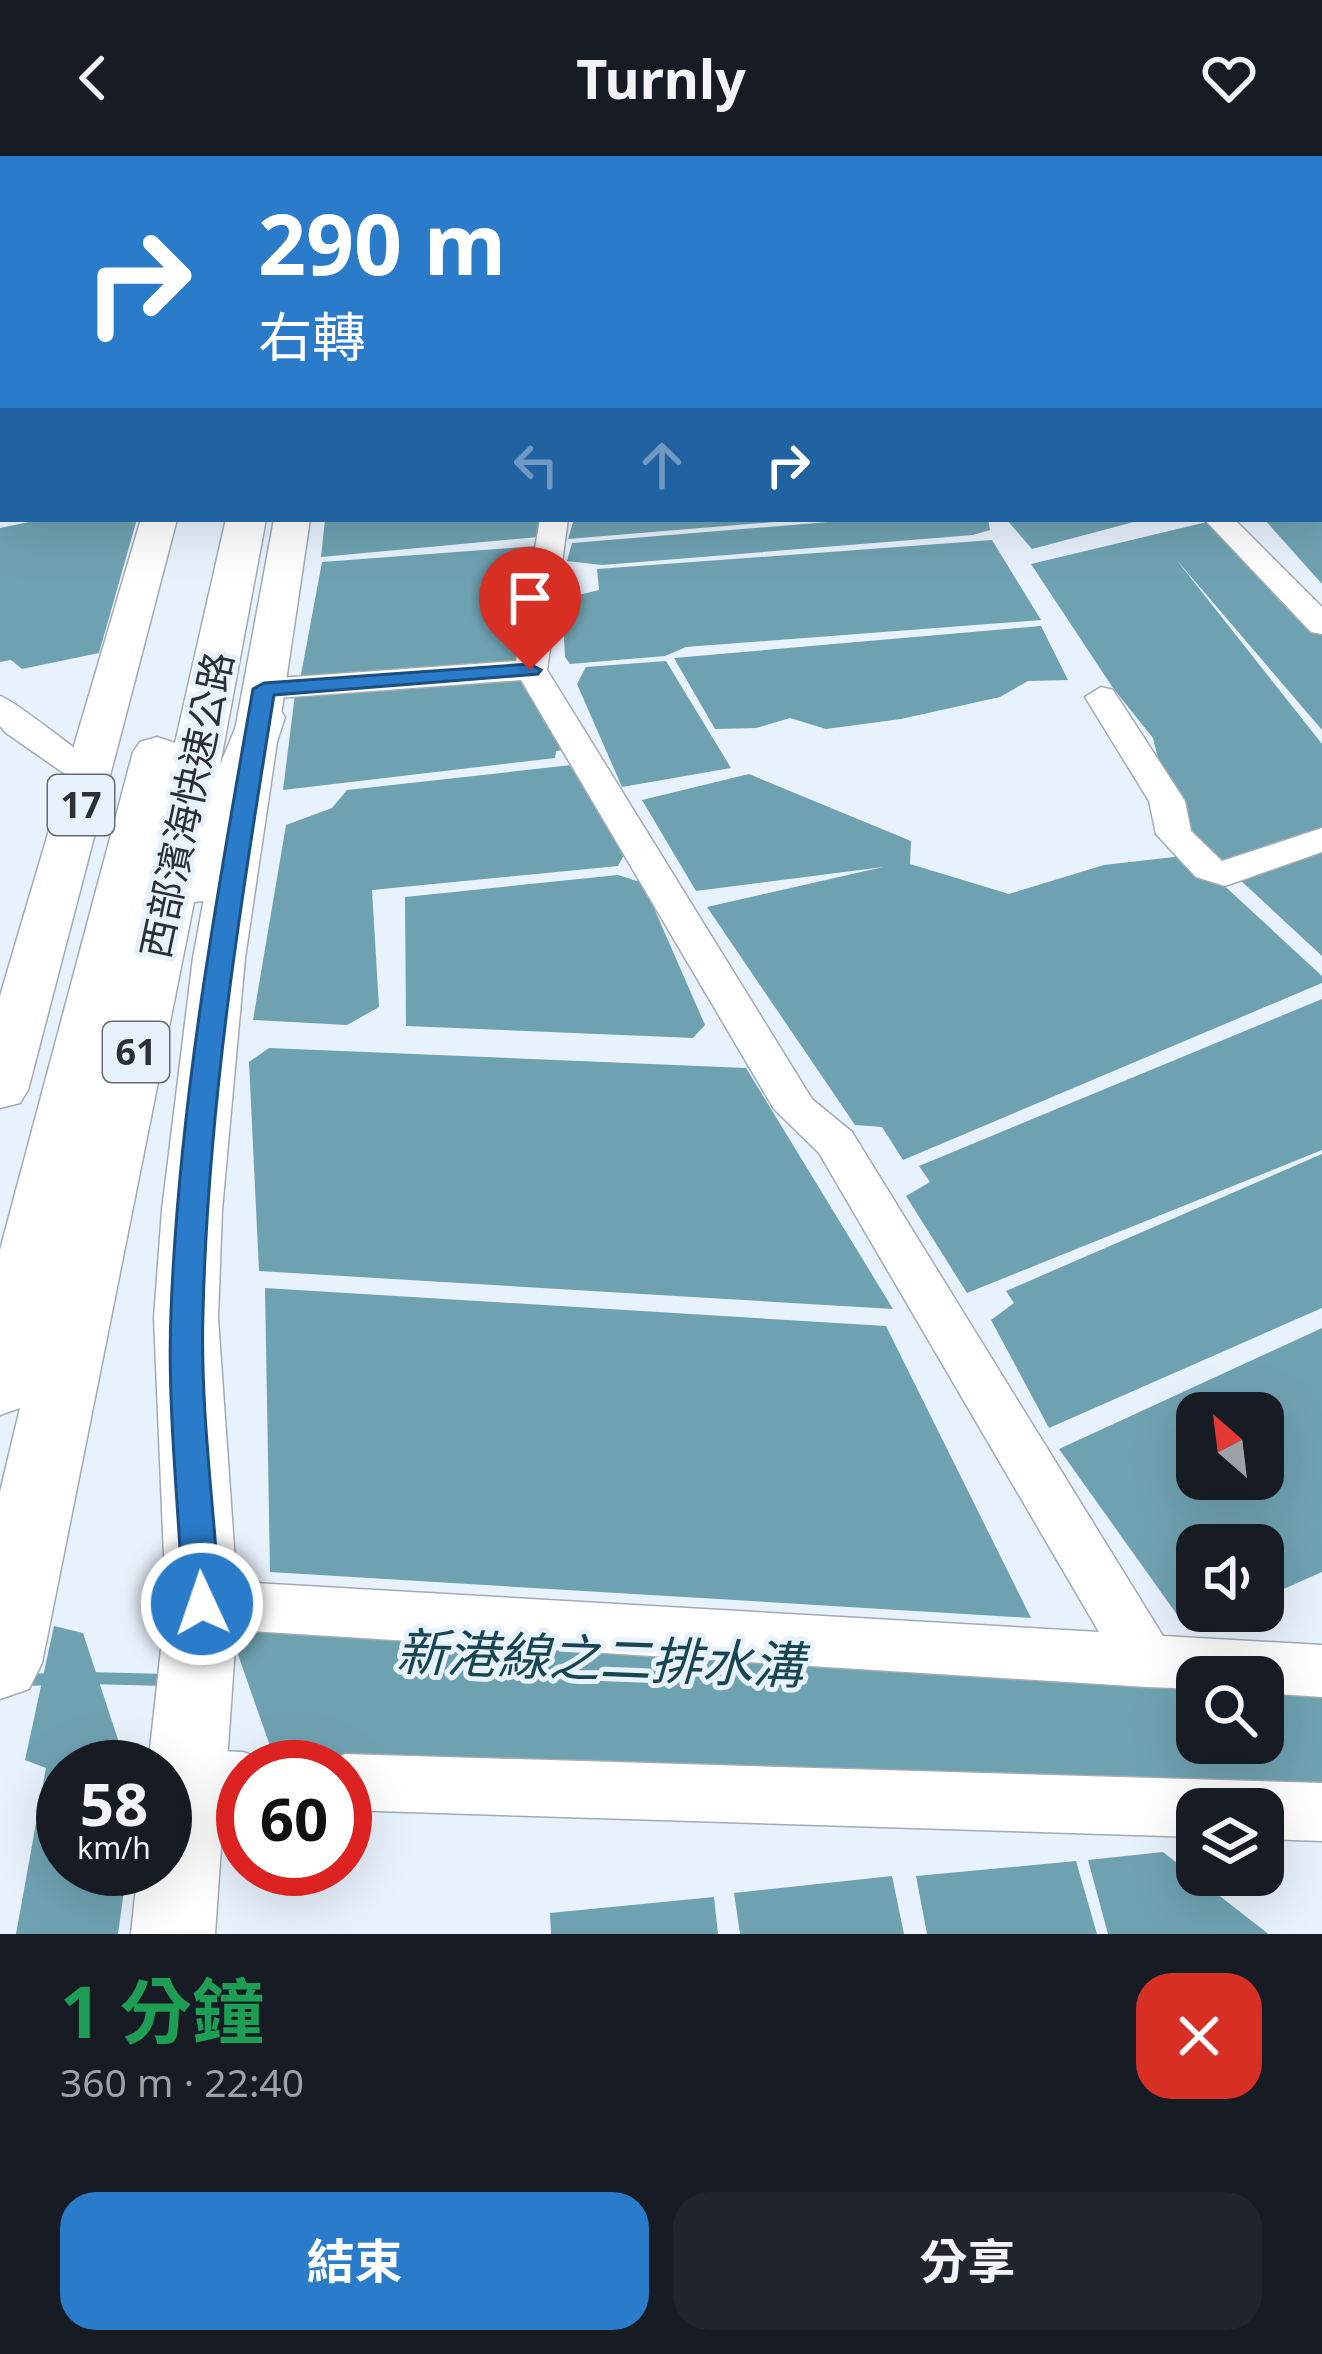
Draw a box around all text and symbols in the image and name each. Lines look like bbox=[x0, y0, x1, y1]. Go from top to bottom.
text: Turnly bbox=[576, 41, 746, 115]
icon: back bbox=[60, 45, 126, 111]
icon: heart bbox=[1196, 45, 1262, 111]
text: 290 m bbox=[258, 185, 506, 300]
icon: right bbox=[60, 204, 216, 360]
text: 右轉 bbox=[258, 299, 366, 373]
icon: left bbox=[503, 432, 569, 498]
icon: ahead bbox=[629, 432, 695, 498]
icon: right bbox=[755, 432, 821, 498]
pin bbox=[479, 547, 581, 670]
icon: arrive bbox=[497, 565, 563, 631]
street label: 西部濱海快速公路 bbox=[127, 647, 244, 963]
road number: 17 bbox=[48, 775, 114, 835]
road number: 61 bbox=[103, 1022, 169, 1082]
north arrow bbox=[1176, 1392, 1284, 1500]
map controls bbox=[1176, 1392, 1284, 1896]
button: sound bbox=[1176, 1524, 1284, 1632]
position arrow bbox=[139, 1541, 265, 1667]
water label: 新港線之二排水溝 bbox=[395, 1615, 811, 1699]
button: search bbox=[1176, 1656, 1284, 1764]
speed limit sign: 60 bbox=[216, 1740, 372, 1896]
text: 58 bbox=[80, 1762, 148, 1844]
button: layers bbox=[1176, 1788, 1284, 1896]
text: km/h bbox=[77, 1827, 151, 1868]
text: 1 分鐘 bbox=[60, 1961, 264, 2059]
button: close bbox=[1136, 1973, 1262, 2099]
text: 360 m · 22:40 bbox=[60, 2055, 304, 2108]
button: 結束 bbox=[60, 2192, 649, 2330]
button: 分享 bbox=[673, 2192, 1262, 2330]

